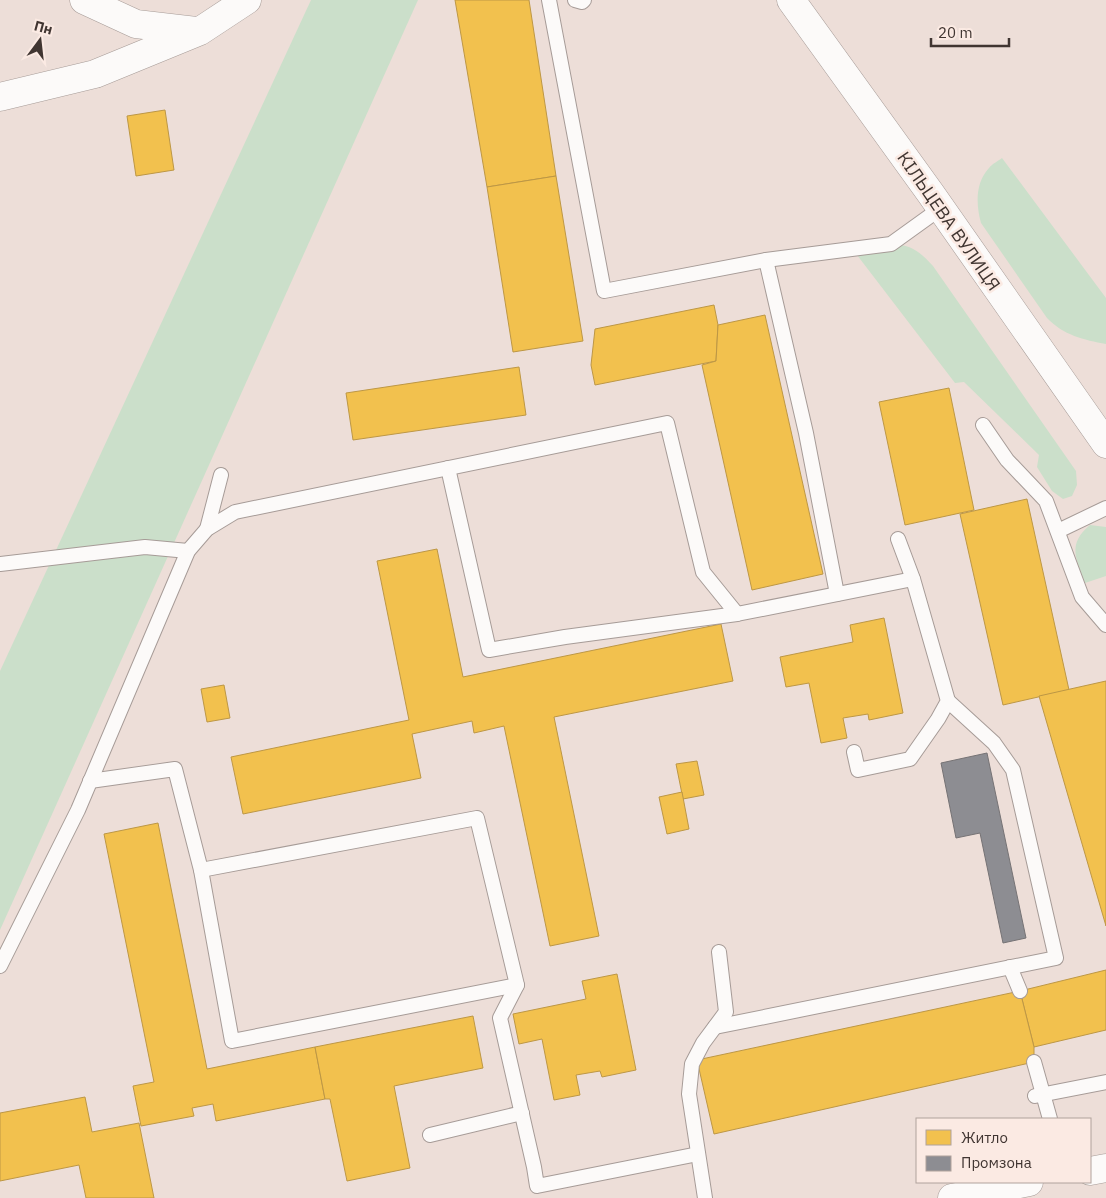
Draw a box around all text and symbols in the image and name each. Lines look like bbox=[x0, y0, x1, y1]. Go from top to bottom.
north arrow bbox=[15, 15, 65, 65]
scale bar bbox=[931, 15, 1008, 47]
text: Пн bbox=[32, 16, 55, 39]
text: 20 m bbox=[938, 23, 973, 42]
street label: КІЛЬЦЕВА ВУЛИЦЯ bbox=[892, 147, 1006, 295]
legend bbox=[916, 1118, 1091, 1183]
text: Житло bbox=[961, 1128, 1008, 1147]
text: Промзона bbox=[961, 1153, 1032, 1172]

